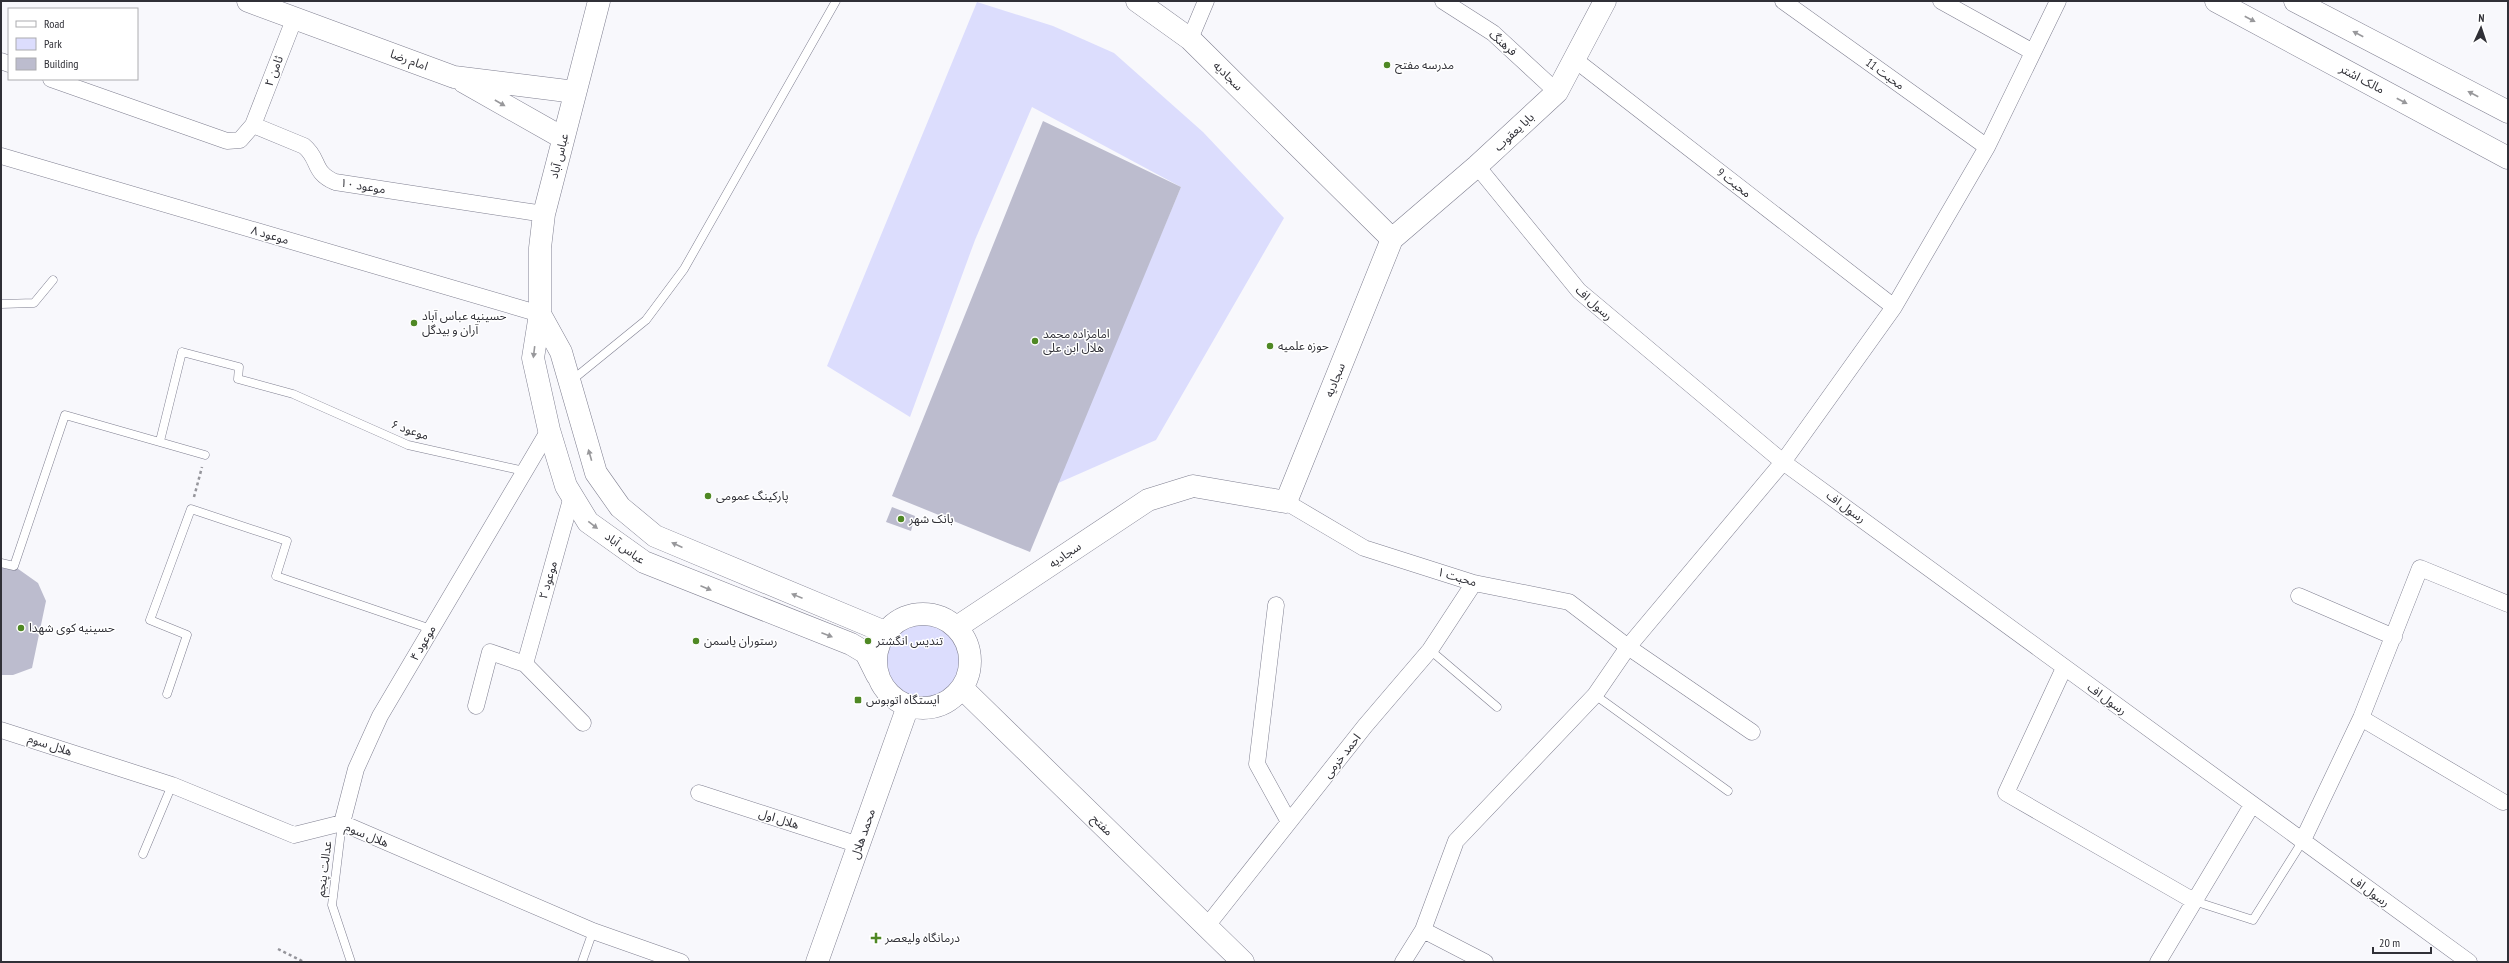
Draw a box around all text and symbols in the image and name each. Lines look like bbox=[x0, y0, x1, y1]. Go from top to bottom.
legend bbox=[8, 8, 138, 80]
north arrow bbox=[2461, 8, 2501, 48]
text: N bbox=[2478, 11, 2485, 25]
text: Road bbox=[44, 16, 64, 31]
one-way arrow bbox=[2244, 16, 2256, 23]
street label: فرهنگ bbox=[1486, 26, 1520, 59]
one-way arrow bbox=[2352, 31, 2364, 37]
text: Park bbox=[44, 36, 62, 51]
street label: امام رضا bbox=[387, 46, 430, 75]
street label: ثامن ۲ bbox=[261, 53, 286, 88]
street label: محبت 11 bbox=[1863, 54, 1908, 93]
text: Building bbox=[44, 56, 79, 71]
place label: مدرسه مفتح bbox=[1395, 57, 1454, 74]
street label: سجادیه bbox=[1210, 58, 1246, 94]
marker: مدرسه مفتح bbox=[1382, 60, 1392, 70]
street label: مالک اشتر bbox=[2336, 60, 2387, 97]
one-way arrow bbox=[2468, 91, 2479, 97]
one-way arrow bbox=[2396, 97, 2407, 104]
one-way arrow bbox=[495, 99, 506, 106]
street label: بابا یعقوب bbox=[1490, 109, 1537, 154]
street label: عباس آباد bbox=[546, 132, 571, 180]
street label: محبت 9 bbox=[1714, 165, 1754, 201]
street label: موعود ۱۰ bbox=[339, 175, 387, 196]
street label: موعود ۸ bbox=[249, 222, 291, 247]
street label: رسول اف bbox=[1573, 282, 1616, 323]
place label: حسینیه عباس آباد آران و بیدگل bbox=[422, 308, 507, 337]
marker: حسینیه عباس آباد آران و بیدگل bbox=[409, 318, 419, 328]
place label: امامزاده محمد هلال ابن علی bbox=[1043, 326, 1110, 355]
marker: امامزاده محمد هلال ابن علی bbox=[1030, 336, 1040, 346]
place label: حوزه علمیه bbox=[1278, 338, 1329, 353]
marker: حوزه علمیه bbox=[1265, 341, 1275, 351]
one-way arrow bbox=[531, 346, 537, 358]
street label: سجادیه bbox=[1321, 360, 1348, 399]
street label: موعود ۶ bbox=[389, 416, 431, 443]
one-way arrow bbox=[587, 448, 593, 461]
street label: رسول اف bbox=[1824, 487, 1869, 526]
place label: پارکینگ عمومی bbox=[716, 488, 789, 504]
marker: پارکینگ عمومی bbox=[703, 491, 713, 501]
place label: بانک شهر bbox=[908, 511, 953, 526]
marker: بانک شهر bbox=[896, 514, 906, 524]
one-way arrow bbox=[588, 521, 599, 529]
street label: عباس آباد bbox=[602, 528, 648, 567]
street label: سجادیه bbox=[1046, 538, 1084, 571]
one-way arrow bbox=[671, 542, 683, 549]
street label: موعود ۲ bbox=[535, 559, 560, 601]
street label: محبت ۱ bbox=[1436, 564, 1479, 589]
one-way arrow bbox=[701, 585, 712, 591]
one-way arrow bbox=[791, 593, 802, 599]
place label: حسینیه کوی شهدا bbox=[29, 620, 115, 635]
street label: موعود ۴ bbox=[406, 622, 439, 663]
marker: حسینیه کوی شهدا bbox=[16, 623, 26, 633]
place label: رستوران یاسمن bbox=[704, 633, 778, 648]
one-way arrow bbox=[822, 633, 834, 639]
place label: تندیس انگشتر bbox=[875, 633, 944, 648]
marker: رستوران یاسمن bbox=[691, 636, 701, 646]
marker: تندیس انگشتر bbox=[863, 636, 873, 646]
street label: رسول اف bbox=[2085, 679, 2130, 718]
place label: ایستگاه اتوبوس bbox=[866, 692, 940, 707]
marker: ایستگاه اتوبوس bbox=[853, 695, 863, 705]
street label: هلال سوم bbox=[25, 730, 74, 761]
street label: احمد خرمی bbox=[1320, 730, 1364, 781]
street label: هلال اول bbox=[757, 805, 801, 832]
street label: محمد هلال bbox=[847, 807, 878, 861]
street label: مفتح bbox=[1087, 811, 1116, 840]
street label: هلال سوم bbox=[342, 819, 391, 852]
street label: عدالت پنجم bbox=[313, 840, 336, 898]
street label: رسول اف bbox=[2348, 871, 2393, 910]
scale bar bbox=[2373, 929, 2431, 955]
place label: درمانگاه ولیعصر bbox=[884, 930, 960, 945]
marker: درمانگاه ولیعصر bbox=[870, 932, 882, 944]
text: 20 m bbox=[2379, 935, 2400, 950]

